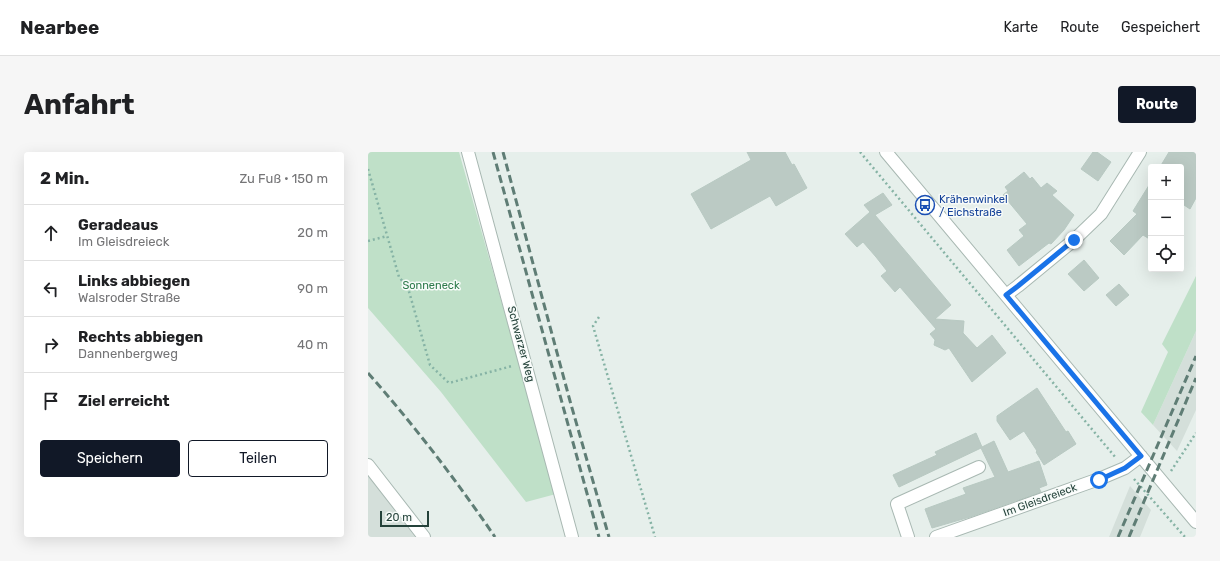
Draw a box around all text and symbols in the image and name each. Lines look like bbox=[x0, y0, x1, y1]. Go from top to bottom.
text: Nearbee bbox=[20, 16, 99, 39]
text: Karte bbox=[1003, 19, 1038, 36]
text: Route bbox=[1060, 19, 1099, 36]
text: Gespeichert bbox=[1121, 19, 1200, 36]
button: Route bbox=[1118, 86, 1196, 123]
text: Anfahrt bbox=[24, 88, 135, 121]
map controls bbox=[1148, 164, 1184, 272]
button: + bbox=[1148, 164, 1184, 200]
text: 2 Min. bbox=[40, 168, 89, 188]
text: Zu Fuß · 150 m bbox=[240, 171, 328, 186]
place label: Krähenwinkel / Eichstraße bbox=[939, 193, 1008, 219]
bus stop icon: Krähenwinkel / Eichstraße bbox=[914, 194, 936, 216]
button: − bbox=[1148, 200, 1184, 236]
text: Geradeaus bbox=[78, 216, 158, 234]
icon: ahead bbox=[40, 222, 62, 244]
text: 20 m bbox=[297, 225, 328, 240]
route end bbox=[1065, 231, 1083, 249]
text: Im Gleisdreieck bbox=[78, 234, 170, 249]
button: locate bbox=[1148, 236, 1184, 272]
text: Links abbiegen bbox=[78, 272, 190, 290]
icon: left bbox=[40, 278, 62, 300]
park label: Sonneneck bbox=[402, 279, 460, 292]
text: 90 m bbox=[297, 281, 328, 296]
text: Walsroder Straße bbox=[78, 290, 180, 305]
street label: Schwarzer Weg bbox=[505, 305, 537, 383]
text: Rechts abbiegen bbox=[78, 328, 203, 346]
icon: right bbox=[40, 334, 62, 356]
text: 40 m bbox=[297, 337, 328, 352]
text: Dannenbergweg bbox=[78, 346, 178, 361]
icon: arrive bbox=[40, 390, 62, 412]
text: Ziel erreicht bbox=[78, 392, 170, 410]
button: Speichern bbox=[40, 440, 180, 477]
button: Teilen bbox=[188, 440, 328, 477]
route start bbox=[1090, 471, 1108, 489]
street label: Im Gleisdreieck bbox=[1001, 481, 1079, 519]
scale bar bbox=[380, 509, 429, 528]
text: 20 m bbox=[386, 511, 412, 524]

